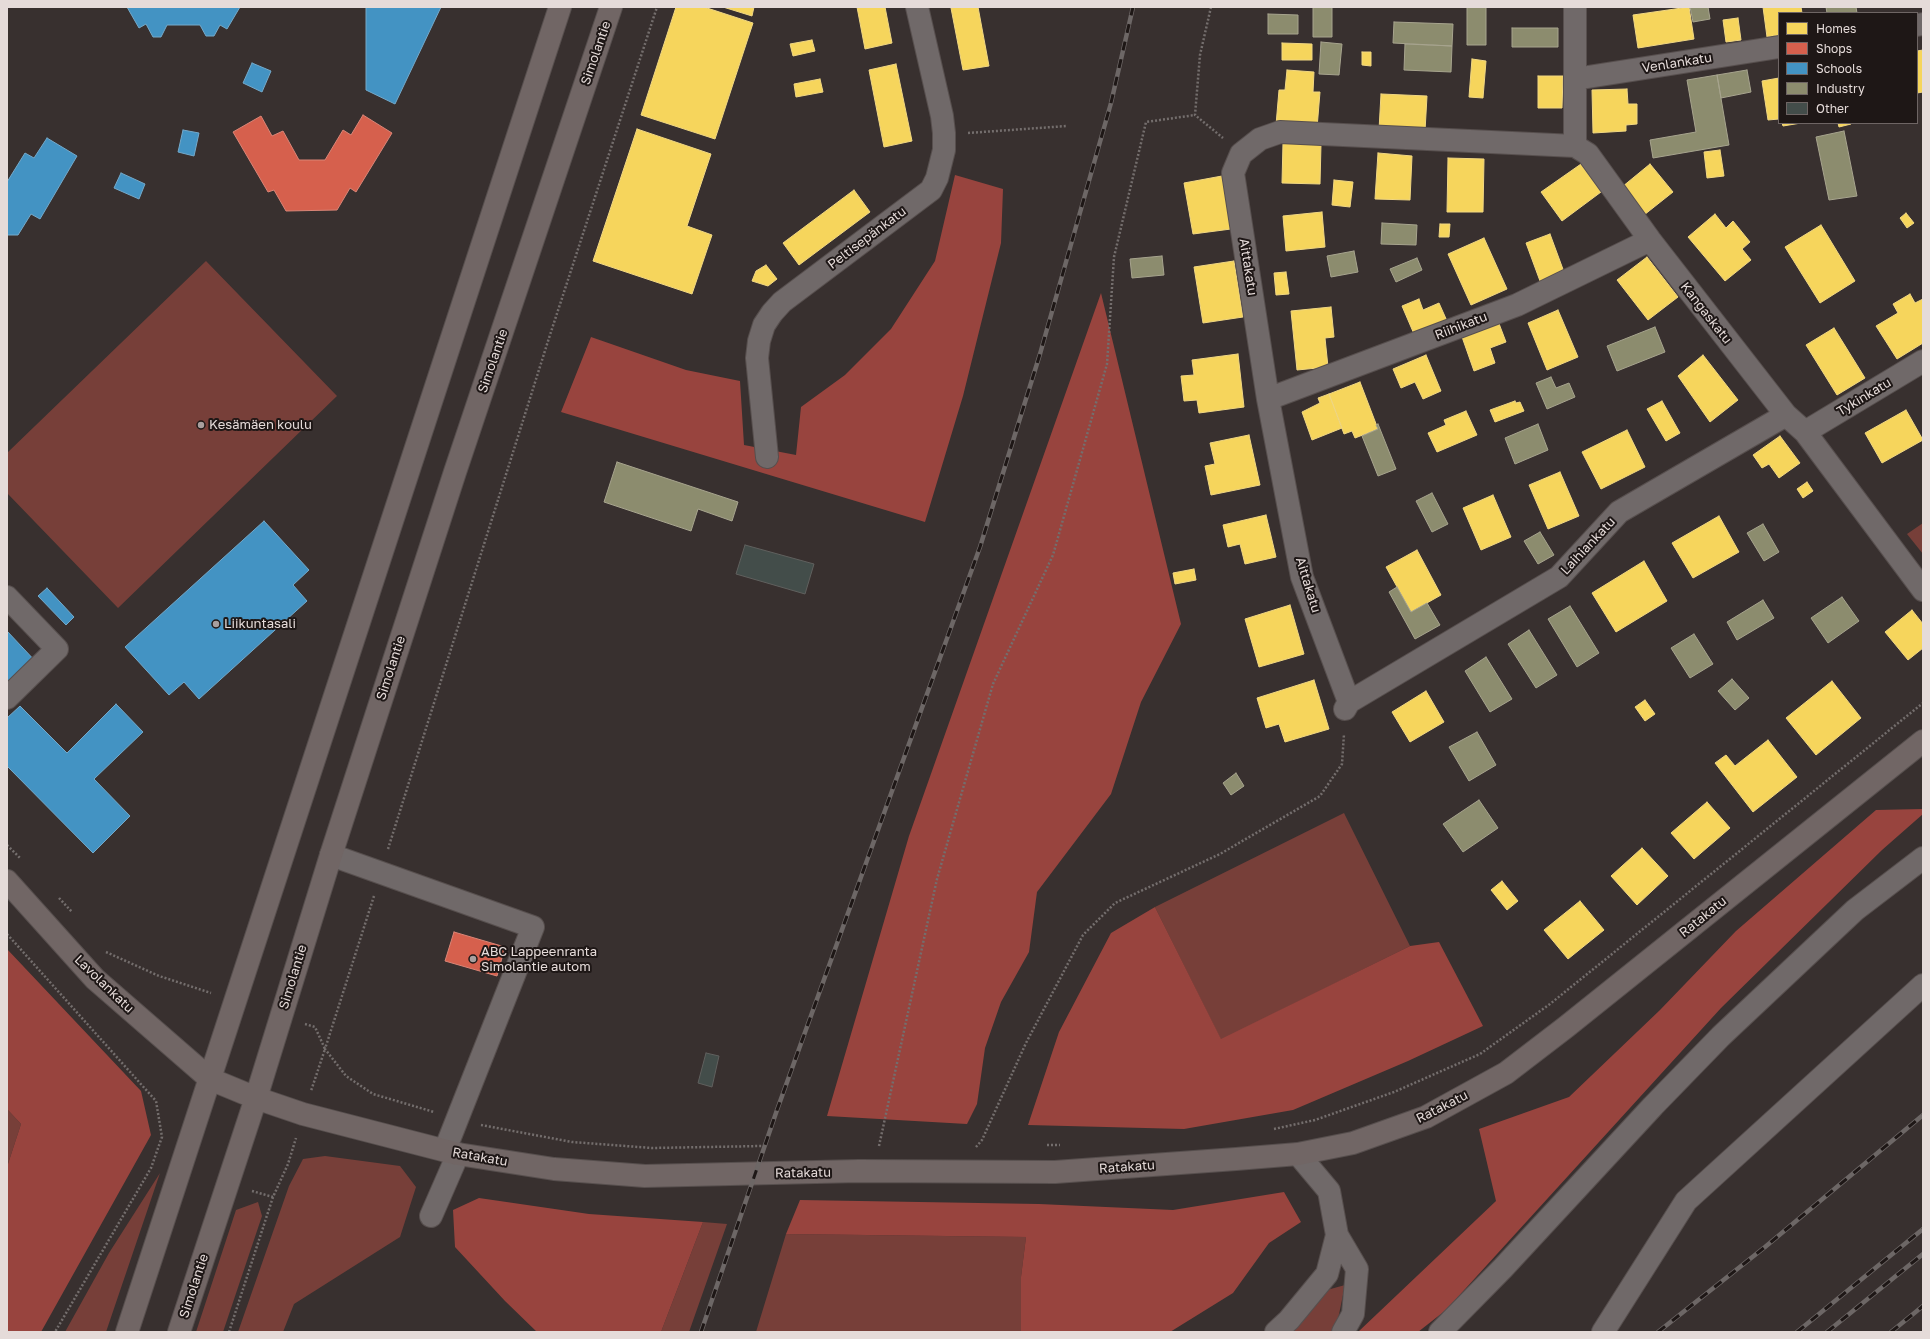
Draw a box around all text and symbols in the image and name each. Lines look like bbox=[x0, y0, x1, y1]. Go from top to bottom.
legend bbox=[1778, 12, 1918, 124]
street label: Simolantie bbox=[578, 19, 614, 87]
text: Homes bbox=[1816, 21, 1856, 36]
text: Shops bbox=[1816, 41, 1852, 56]
street label: Venlankatu bbox=[1641, 50, 1713, 76]
text: Schools bbox=[1816, 61, 1862, 76]
text: Industry bbox=[1816, 81, 1865, 96]
text: Other bbox=[1816, 101, 1849, 116]
street label: Peltisepänkatu bbox=[825, 204, 909, 272]
street label: Aittakatu bbox=[1236, 237, 1260, 297]
street label: Kangaskatu bbox=[1677, 279, 1735, 347]
street label: Riihikatu bbox=[1433, 309, 1489, 343]
street label: Simolantie bbox=[475, 327, 511, 395]
street label: Tykinkatu bbox=[1834, 375, 1894, 419]
place label: Kesämäen koulu bbox=[209, 417, 312, 433]
marker: Kesämäen koulu bbox=[196, 420, 206, 430]
street label: Laihiankatu bbox=[1558, 514, 1618, 578]
street label: Aittakatu bbox=[1292, 555, 1324, 615]
place label: Liikuntasali bbox=[224, 616, 296, 632]
marker: Liikuntasali bbox=[211, 619, 221, 629]
street label: Simolantie bbox=[373, 634, 409, 702]
street label: Ratakatu bbox=[1676, 893, 1730, 941]
street label: Simolantie bbox=[276, 943, 310, 1011]
place label: ABC Lappeenranta Simolantie autom bbox=[481, 944, 597, 975]
street label: Lavolankatu bbox=[71, 952, 137, 1016]
marker: ABC Lappeenranta Simolantie autom bbox=[468, 954, 478, 964]
street label: Ratakatu bbox=[1414, 1087, 1470, 1127]
street label: Ratakatu bbox=[451, 1144, 509, 1170]
street label: Ratakatu bbox=[1099, 1157, 1155, 1177]
street label: Ratakatu bbox=[775, 1165, 831, 1181]
street label: Simolantie bbox=[176, 1252, 212, 1320]

